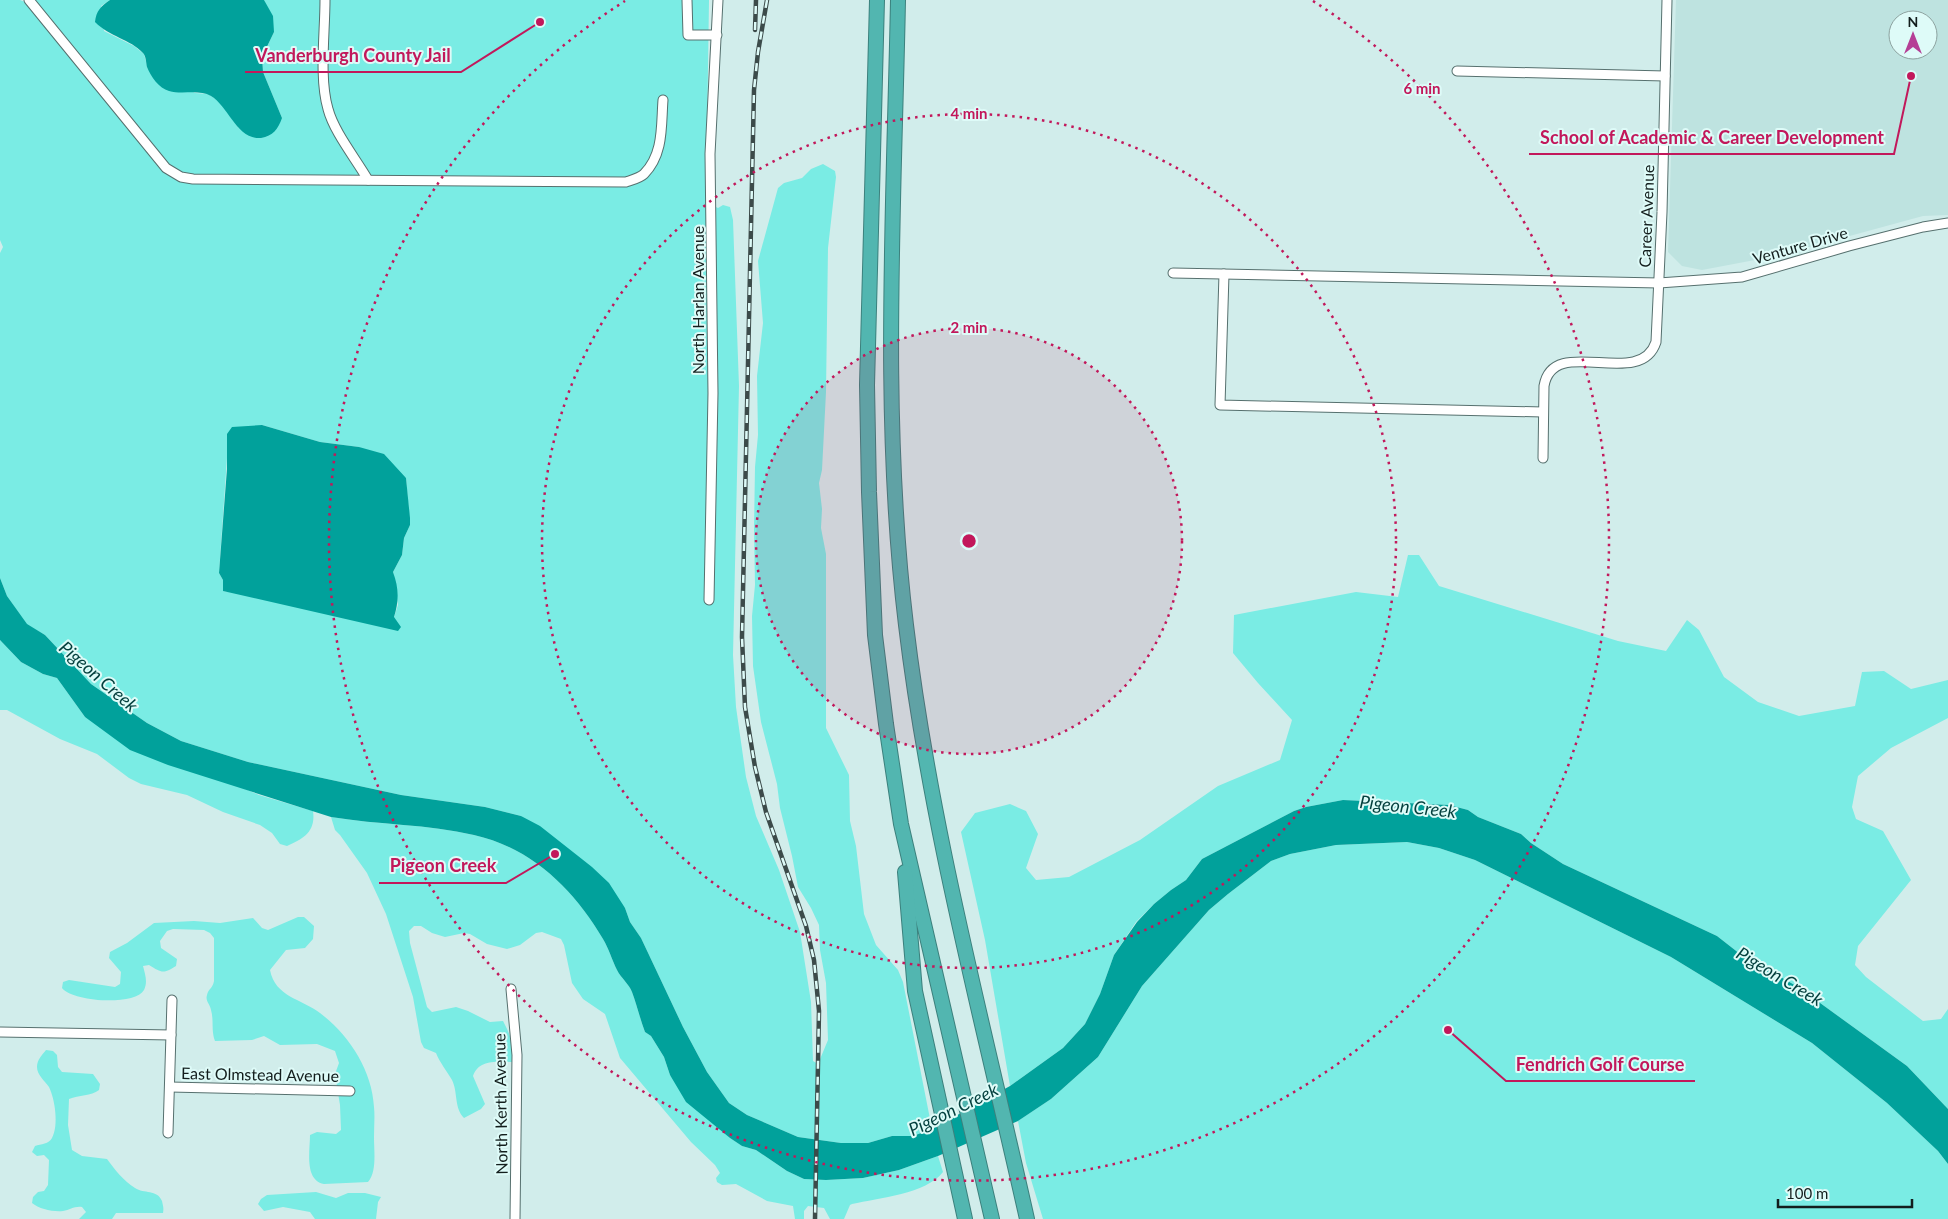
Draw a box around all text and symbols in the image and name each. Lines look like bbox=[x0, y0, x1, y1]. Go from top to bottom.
north arrow bbox=[1888, 10, 1938, 60]
text: N bbox=[1908, 13, 1918, 30]
callout: Vanderburgh County Jail bbox=[245, 39, 461, 72]
text: Vanderburgh County Jail bbox=[254, 44, 451, 66]
text: 6 min bbox=[1403, 79, 1441, 97]
text: 4 min bbox=[950, 104, 988, 122]
callout: School of Academic & Career Development bbox=[1529, 121, 1894, 154]
text: School of Academic & Career Development bbox=[1540, 126, 1884, 148]
street label: Career Avenue bbox=[1635, 164, 1657, 268]
street label: Venture Drive bbox=[1750, 222, 1850, 268]
street label: North Harlan Avenue bbox=[688, 226, 707, 374]
text: 2 min bbox=[950, 318, 988, 336]
centre of rings bbox=[960, 532, 978, 550]
water label: Pigeon Creek bbox=[55, 636, 143, 716]
water label: Pigeon Creek bbox=[1359, 790, 1458, 822]
callout: Pigeon Creek bbox=[379, 850, 506, 883]
text: Pigeon Creek bbox=[390, 854, 497, 876]
water label: Pigeon Creek bbox=[1733, 942, 1828, 1011]
street label: North Kerth Avenue bbox=[489, 1033, 511, 1175]
callout: Fendrich Golf Course bbox=[1506, 1048, 1695, 1081]
text: Fendrich Golf Course bbox=[1516, 1053, 1685, 1075]
street label: East Olmstead Avenue bbox=[181, 1063, 339, 1085]
water label: Pigeon Creek bbox=[905, 1078, 1002, 1140]
scale bar bbox=[1778, 1176, 1912, 1208]
text: 100 m bbox=[1786, 1184, 1828, 1202]

